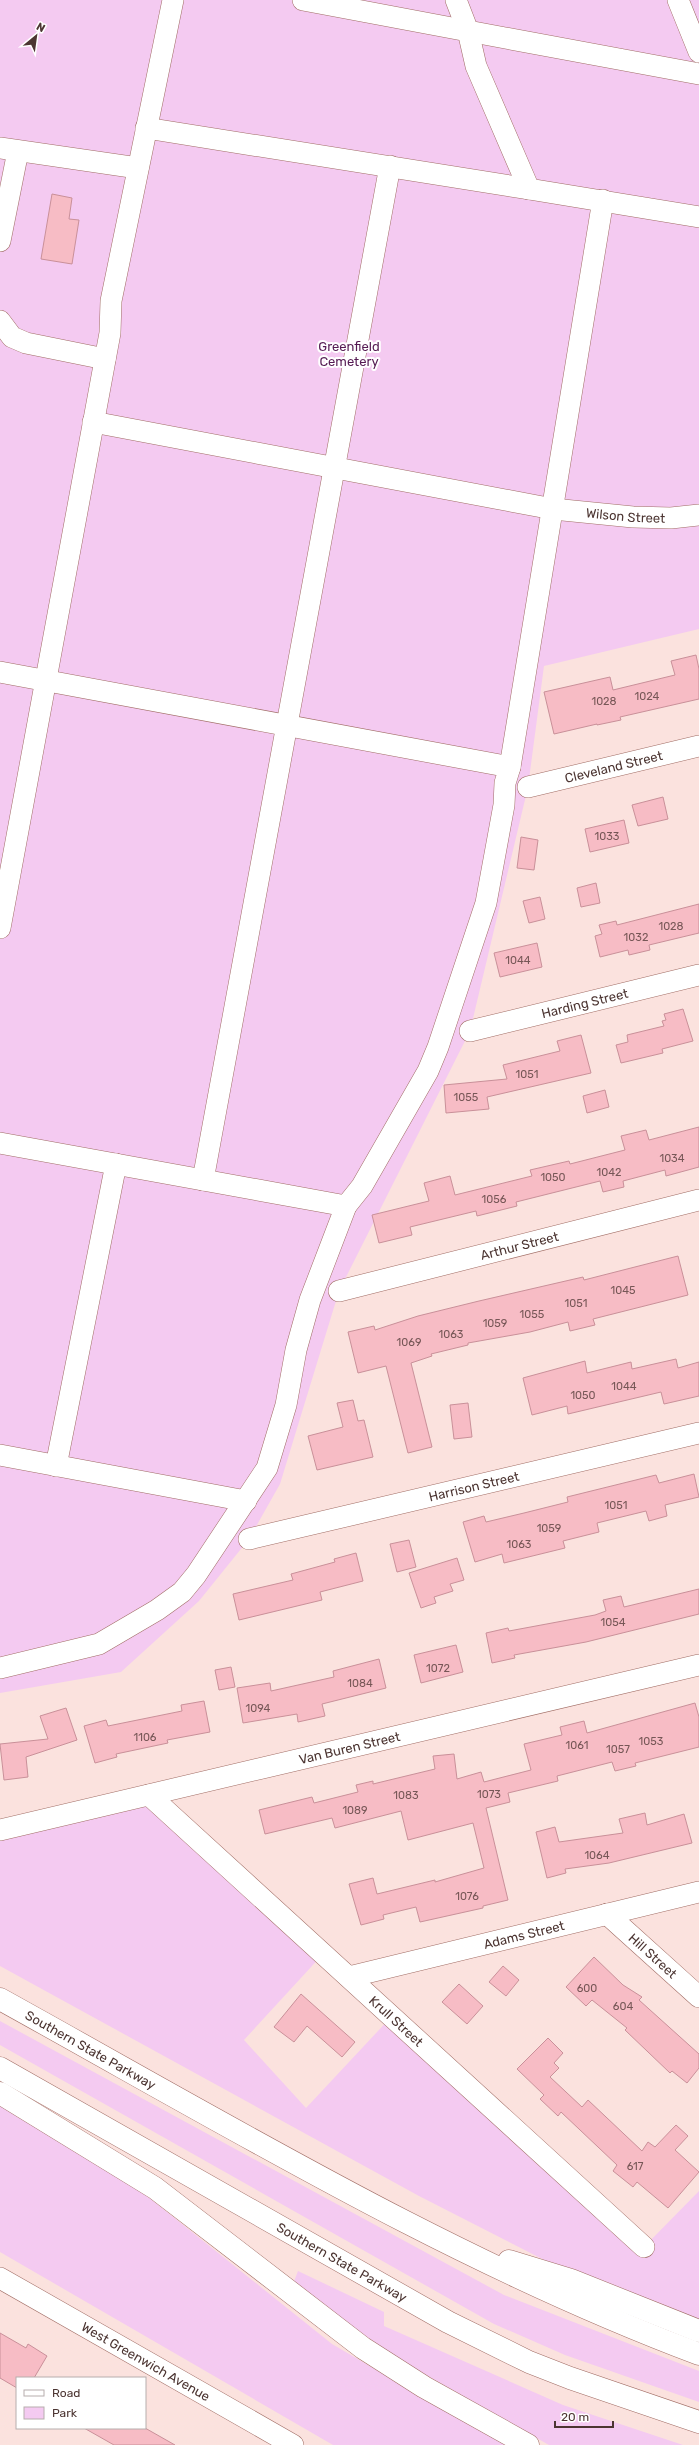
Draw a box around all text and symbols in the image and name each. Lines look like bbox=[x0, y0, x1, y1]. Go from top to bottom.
north arrow bbox=[16, 16, 56, 56]
text: N bbox=[34, 20, 47, 35]
park label: Greenfield Cemetery bbox=[318, 339, 380, 369]
street label: Wilson Street bbox=[585, 505, 665, 525]
house number: 1024 bbox=[635, 690, 660, 703]
house number: 1028 bbox=[591, 695, 617, 708]
street label: Cleveland Street bbox=[563, 748, 664, 785]
house number: 1033 bbox=[595, 830, 620, 843]
house number: 1028 bbox=[658, 920, 684, 933]
house number: 1032 bbox=[624, 931, 648, 944]
house number: 1044 bbox=[505, 954, 531, 967]
street label: Harding Street bbox=[540, 985, 629, 1021]
house number: 1051 bbox=[516, 1068, 538, 1081]
house number: 1055 bbox=[454, 1091, 479, 1104]
house number: 1034 bbox=[659, 1152, 685, 1165]
house number: 1042 bbox=[597, 1166, 621, 1179]
house number: 1050 bbox=[540, 1171, 566, 1184]
house number: 1056 bbox=[482, 1193, 507, 1206]
street label: Arthur Street bbox=[479, 1228, 560, 1262]
house number: 1045 bbox=[610, 1284, 636, 1297]
house number: 1051 bbox=[565, 1297, 587, 1310]
house number: 1055 bbox=[520, 1308, 545, 1321]
house number: 1059 bbox=[483, 1317, 507, 1330]
house number: 1063 bbox=[439, 1328, 464, 1341]
house number: 1069 bbox=[397, 1336, 421, 1349]
house number: 1044 bbox=[611, 1380, 637, 1393]
house number: 1050 bbox=[570, 1389, 596, 1402]
street label: Harrison Street bbox=[427, 1468, 521, 1504]
house number: 1051 bbox=[605, 1499, 627, 1512]
house number: 1059 bbox=[537, 1522, 561, 1535]
house number: 1063 bbox=[507, 1538, 532, 1551]
house number: 1054 bbox=[600, 1616, 626, 1629]
house number: 1072 bbox=[426, 1662, 450, 1675]
house number: 1084 bbox=[347, 1677, 373, 1690]
house number: 1094 bbox=[246, 1702, 271, 1715]
street label: Van Buren Street bbox=[297, 1728, 401, 1767]
house number: 1106 bbox=[133, 1731, 157, 1744]
house number: 1053 bbox=[639, 1735, 664, 1748]
house number: 1061 bbox=[566, 1739, 588, 1752]
house number: 1057 bbox=[606, 1743, 630, 1756]
house number: 1073 bbox=[477, 1788, 501, 1801]
house number: 1083 bbox=[393, 1789, 419, 1802]
house number: 1089 bbox=[342, 1804, 368, 1817]
house number: 1064 bbox=[584, 1849, 610, 1862]
house number: 1076 bbox=[455, 1890, 479, 1903]
street label: Adams Street bbox=[482, 1917, 566, 1952]
street label: Hill Street bbox=[626, 1930, 680, 1981]
house number: 600 bbox=[577, 1982, 597, 1995]
street label: Krull Street bbox=[366, 1993, 426, 2049]
house number: 604 bbox=[613, 2000, 633, 2013]
street label: Southern State Parkway bbox=[23, 2007, 159, 2092]
house number: 617 bbox=[627, 2160, 644, 2173]
street label: Southern State Parkway bbox=[274, 2219, 410, 2305]
street label: West Greenwich Avenue bbox=[79, 2319, 213, 2404]
legend bbox=[16, 2377, 146, 2429]
text: Road bbox=[52, 2386, 80, 2400]
scale bar bbox=[555, 2403, 613, 2429]
text: Park bbox=[52, 2406, 78, 2420]
text: 20 m bbox=[561, 2410, 589, 2424]

